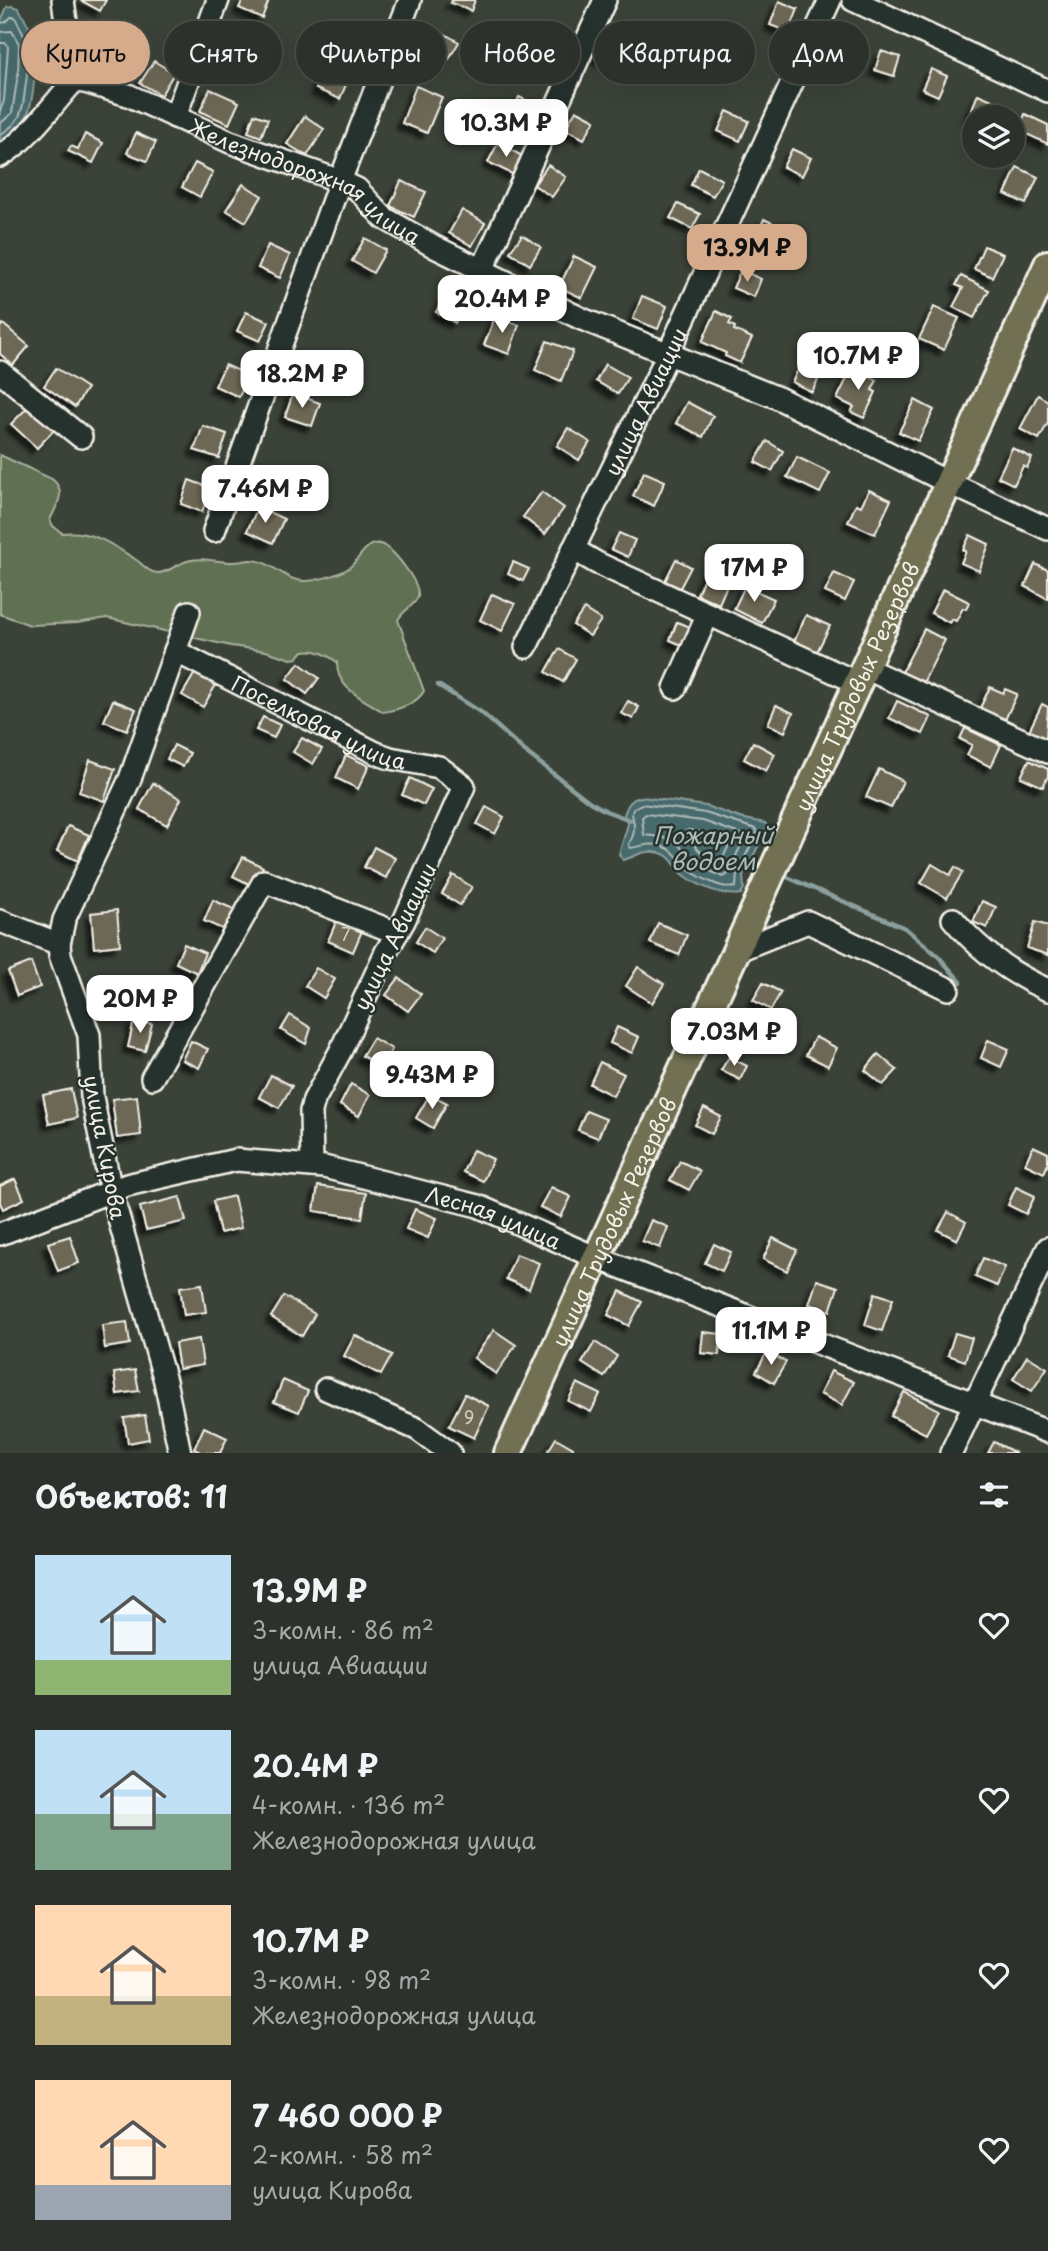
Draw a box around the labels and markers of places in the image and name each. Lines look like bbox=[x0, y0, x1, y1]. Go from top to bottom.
pin: 10.3M ₽ bbox=[441, 100, 571, 159]
pin: 13.9M ₽ bbox=[682, 224, 812, 284]
pin: 20.4M ₽ bbox=[437, 276, 567, 335]
pin: 10.7M ₽ bbox=[793, 332, 923, 392]
pin: 18.2M ₽ bbox=[237, 350, 367, 410]
pin: 7.46M ₽ bbox=[200, 466, 330, 525]
pin: 17M ₽ bbox=[705, 544, 803, 604]
pin: 20M ₽ bbox=[91, 976, 189, 1035]
pin: 7.03M ₽ bbox=[669, 1009, 799, 1068]
pin: 9.43M ₽ bbox=[367, 1052, 497, 1111]
pin: 11.1M ₽ bbox=[706, 1308, 836, 1367]

